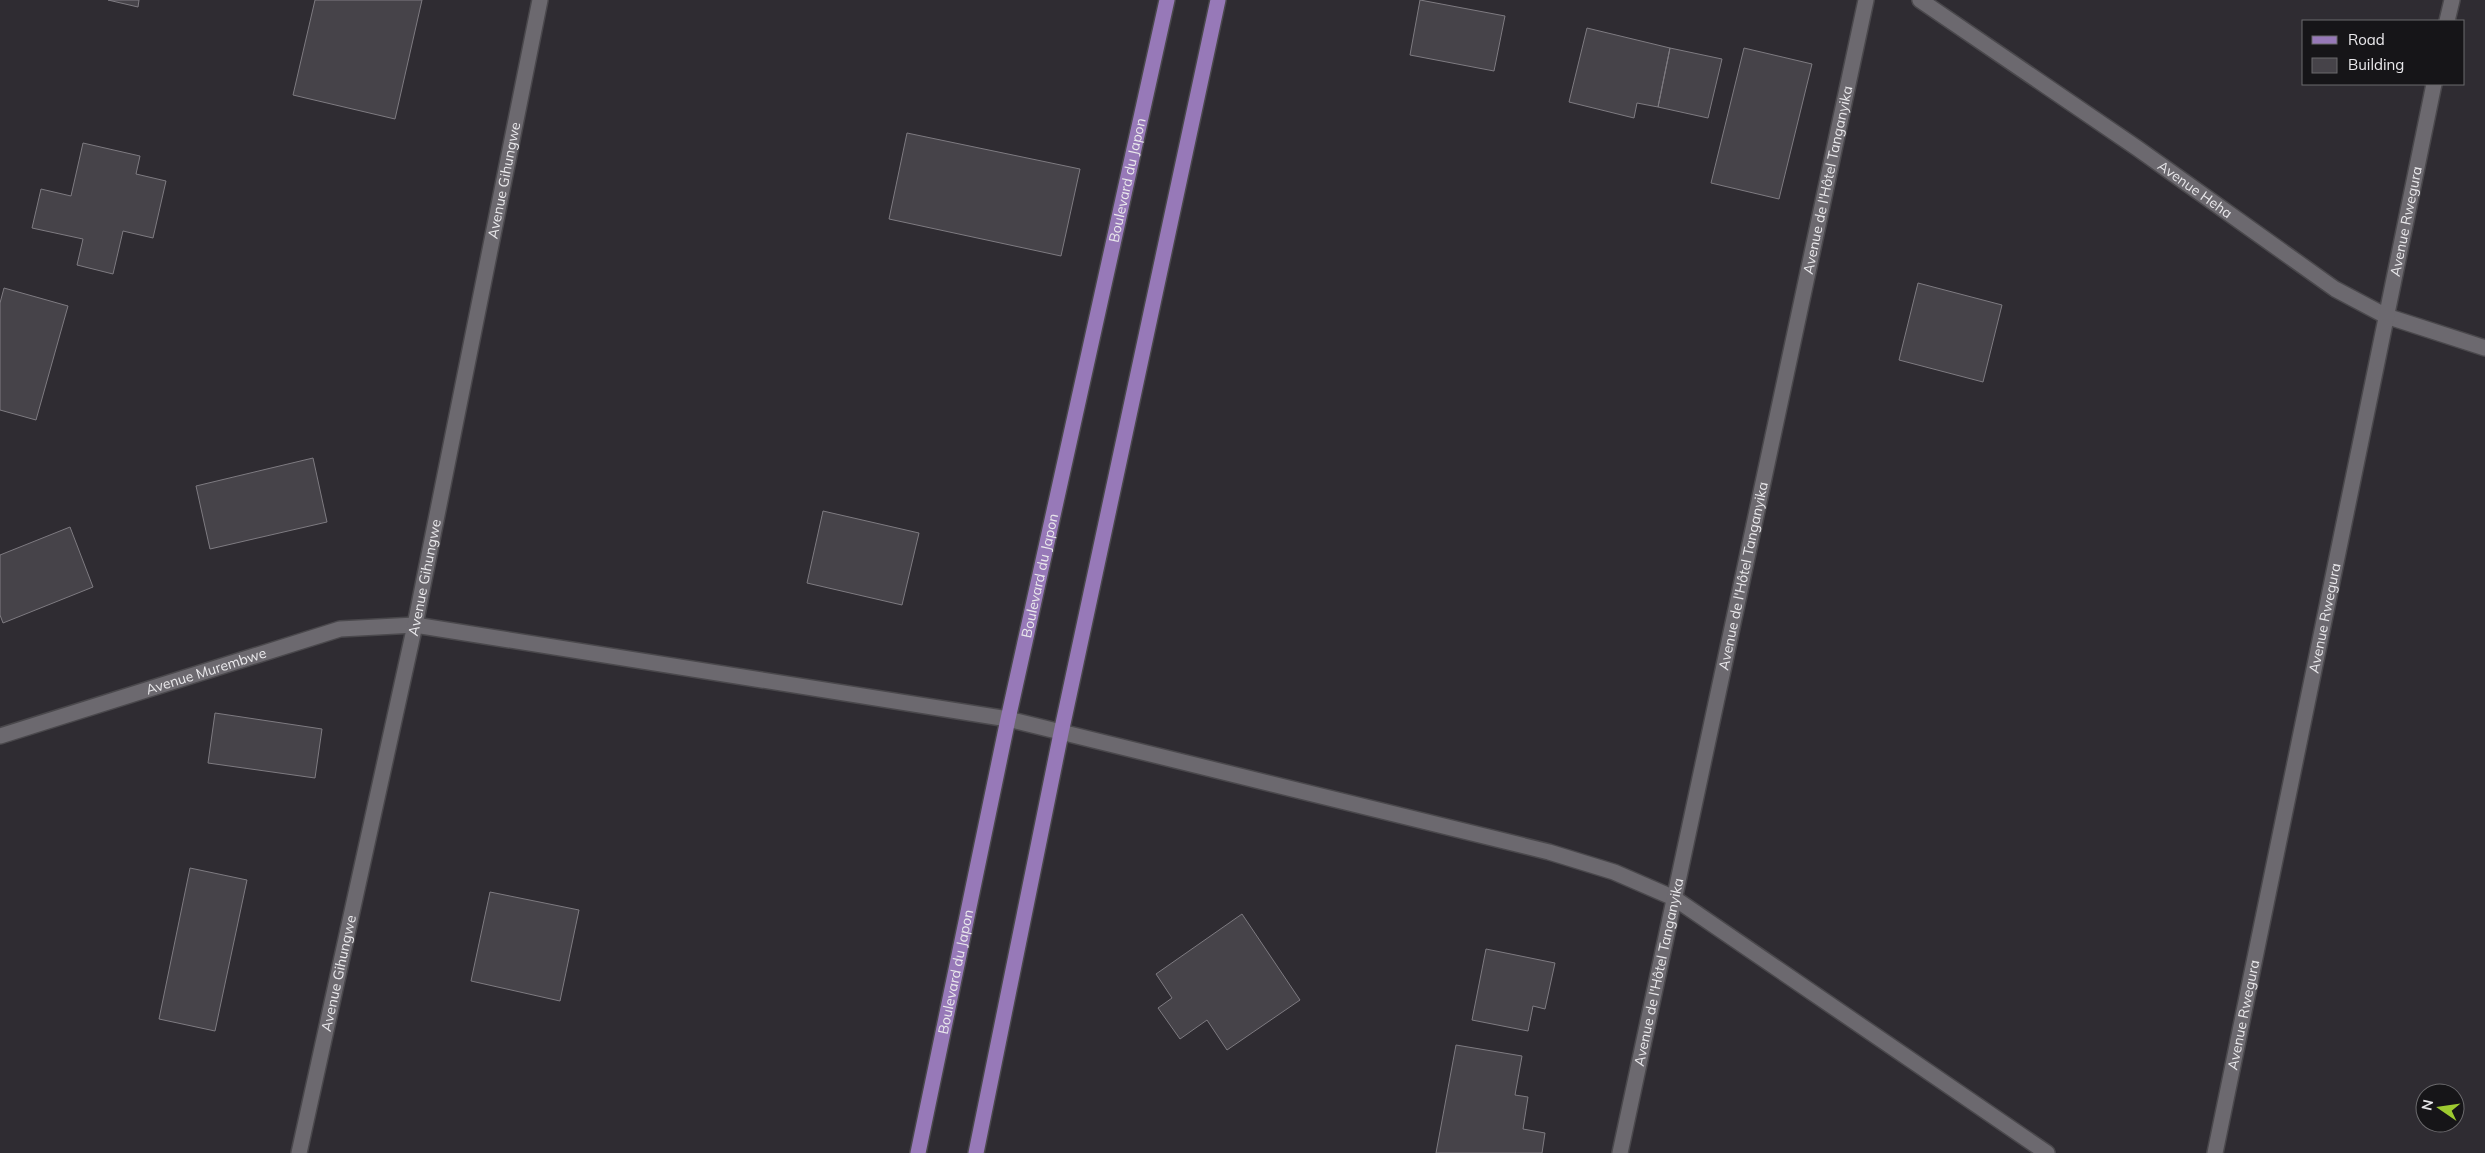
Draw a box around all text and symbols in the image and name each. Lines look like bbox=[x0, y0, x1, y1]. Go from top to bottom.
legend bbox=[2302, 20, 2465, 85]
text: Road bbox=[2348, 30, 2385, 49]
text: Building bbox=[2348, 55, 2404, 74]
street label: Avenue de l'Hôtel Tanganyika bbox=[1799, 84, 1856, 276]
street label: Boulevard du Japon bbox=[1105, 116, 1150, 244]
street label: Avenue Gihungwe bbox=[483, 120, 524, 240]
street label: Avenue Heha bbox=[2154, 157, 2236, 222]
street label: Avenue Rwegura bbox=[2386, 165, 2426, 278]
street label: Avenue de l'Hôtel Tanganyika bbox=[1714, 480, 1772, 672]
street label: Boulevard du Japon bbox=[1017, 512, 1062, 640]
street label: Avenue Gihungwe bbox=[404, 518, 445, 638]
street label: Avenue Rwegura bbox=[2305, 562, 2345, 675]
street label: Avenue Murembwe bbox=[143, 644, 269, 699]
street label: Avenue de l'Hôtel Tanganyika bbox=[1630, 876, 1687, 1068]
street label: Boulevard du Japon bbox=[934, 908, 977, 1036]
street label: Avenue Gihungwe bbox=[317, 913, 360, 1033]
street label: Avenue Rwegura bbox=[2223, 958, 2263, 1071]
north arrow bbox=[2415, 1083, 2465, 1133]
text: N bbox=[2417, 1098, 2437, 1112]

